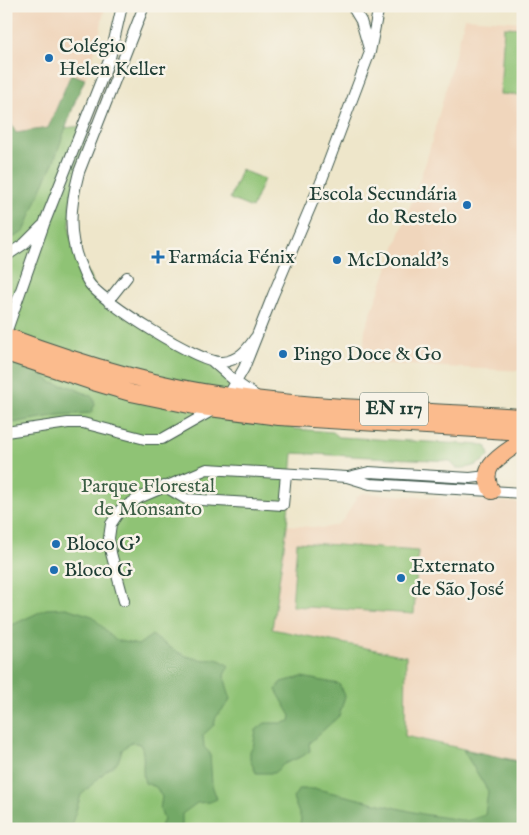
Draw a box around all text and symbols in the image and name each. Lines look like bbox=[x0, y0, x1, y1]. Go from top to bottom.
place label: Colégio Helen Keller bbox=[59, 34, 166, 82]
marker: Colégio Helen Keller bbox=[43, 52, 55, 64]
place label: Escola Secundária do Restelo bbox=[309, 182, 457, 230]
marker: Escola Secundária do Restelo bbox=[461, 199, 473, 211]
place label: Farmácia Fénix bbox=[168, 245, 295, 270]
place label: McDonald's bbox=[347, 248, 449, 273]
marker: Farmácia Fénix bbox=[152, 251, 164, 263]
marker: McDonald's bbox=[331, 254, 343, 266]
place label: Pingo Doce & Go bbox=[293, 342, 442, 367]
marker: Pingo Doce & Go bbox=[277, 348, 289, 360]
road number: EN 117 bbox=[360, 392, 428, 426]
park label: Parque Florestal de Monsanto bbox=[81, 474, 216, 522]
place label: Bloco G' bbox=[66, 532, 140, 557]
marker: Bloco G' bbox=[50, 538, 62, 550]
place label: Externato de São José bbox=[411, 554, 504, 602]
place label: Bloco G bbox=[64, 558, 133, 583]
marker: Bloco G bbox=[48, 564, 60, 576]
marker: Externato de São José bbox=[395, 572, 407, 584]

